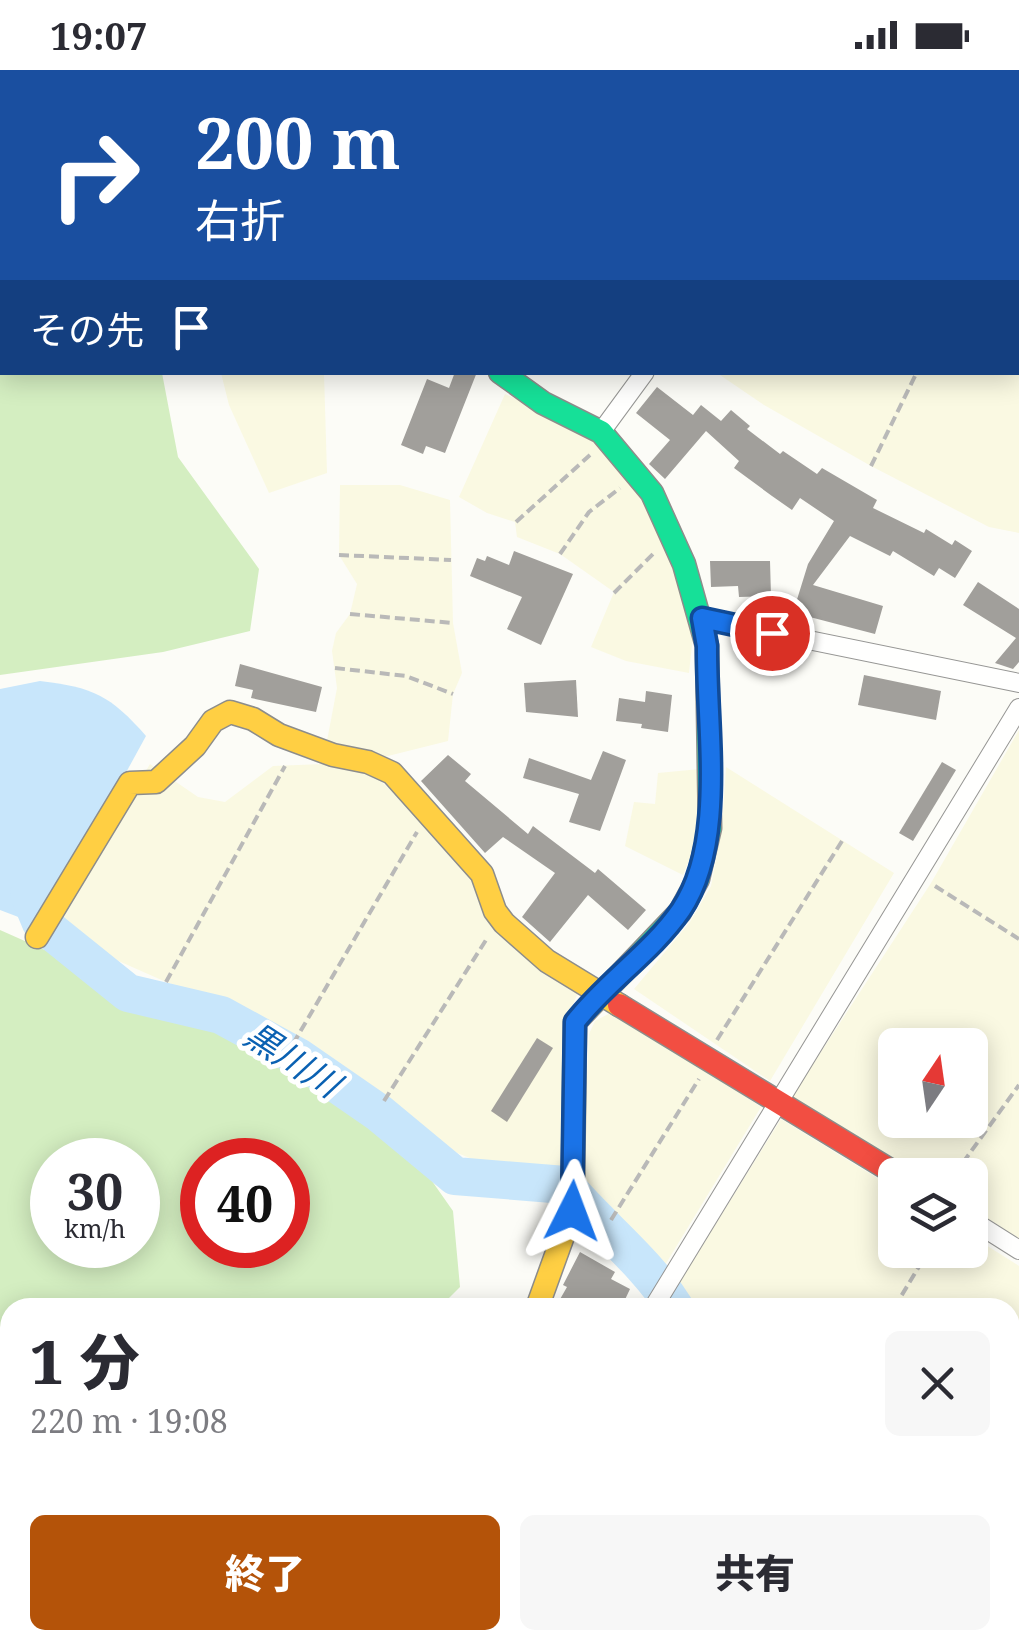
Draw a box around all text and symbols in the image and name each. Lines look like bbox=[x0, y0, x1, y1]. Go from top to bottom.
text: 19:07 bbox=[50, 9, 147, 61]
text: 200 m bbox=[195, 94, 401, 190]
icon: right bbox=[30, 110, 160, 240]
text: 右折 bbox=[195, 189, 285, 250]
icon: arrive bbox=[164, 300, 219, 355]
text: その先 bbox=[30, 303, 144, 355]
pin bbox=[730, 591, 815, 676]
icon: arrive bbox=[745, 606, 800, 661]
water label: 黒川川 bbox=[236, 1010, 353, 1109]
north arrow bbox=[878, 1028, 988, 1138]
map controls bbox=[878, 1028, 988, 1268]
speed limit sign: 40 bbox=[180, 1138, 310, 1268]
text: 30 bbox=[67, 1157, 123, 1225]
button: layers bbox=[878, 1158, 988, 1268]
position arrow bbox=[520, 1159, 624, 1263]
text: km/h bbox=[64, 1211, 126, 1245]
text: 1 分 bbox=[30, 1320, 140, 1402]
button: close bbox=[885, 1331, 990, 1436]
text: 220 m · 19:08 bbox=[30, 1399, 228, 1442]
button: 終了 bbox=[30, 1515, 500, 1630]
button: 共有 bbox=[520, 1515, 990, 1630]

